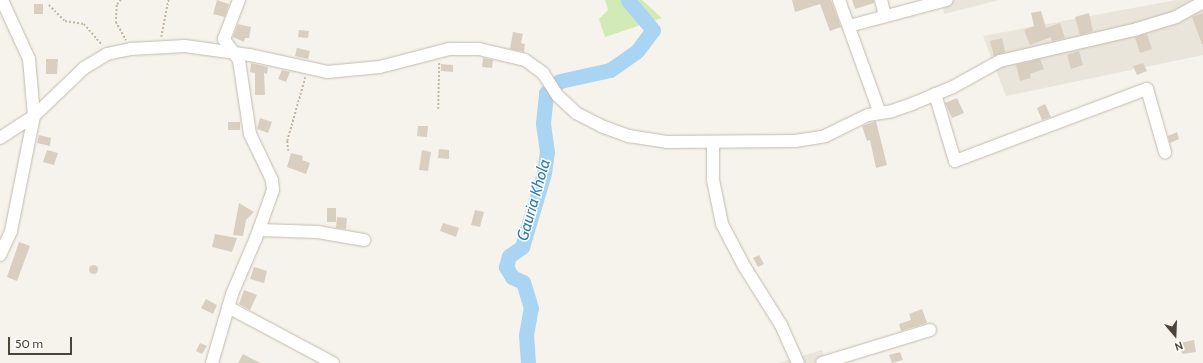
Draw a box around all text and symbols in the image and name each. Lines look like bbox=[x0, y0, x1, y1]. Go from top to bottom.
water label: Gauria Khola bbox=[513, 157, 555, 243]
north arrow bbox=[1155, 315, 1195, 355]
scale bar bbox=[10, 329, 74, 355]
text: 50 m bbox=[15, 336, 43, 351]
text: N bbox=[1173, 338, 1185, 354]

